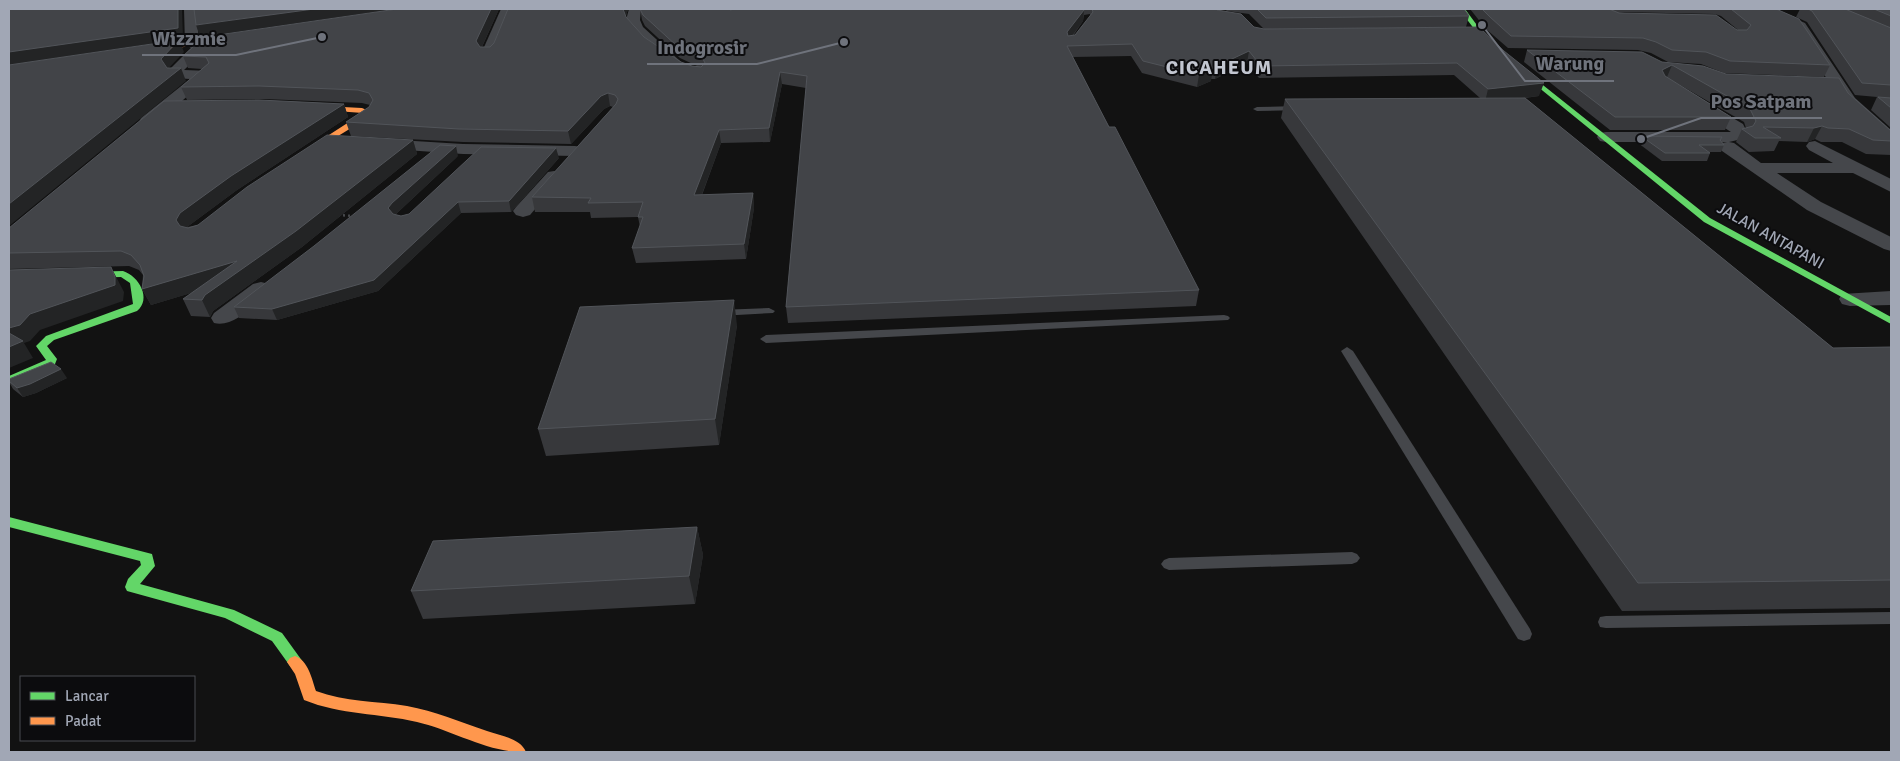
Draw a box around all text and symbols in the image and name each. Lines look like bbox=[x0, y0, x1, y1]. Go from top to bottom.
callout: Wizzmie bbox=[142, 20, 236, 55]
text: Wizzmie bbox=[152, 26, 226, 51]
callout: Indogrosir bbox=[647, 29, 757, 64]
text: Indogrosir bbox=[657, 35, 747, 60]
callout: Warung bbox=[1525, 46, 1614, 81]
text: Warung bbox=[1536, 51, 1604, 76]
district label: CICAHEUM bbox=[1166, 55, 1272, 80]
callout: Pos Satpam bbox=[1701, 83, 1822, 118]
text: Pos Satpam bbox=[1711, 89, 1811, 114]
street label: JALAN ANTAPANI bbox=[1713, 198, 1828, 274]
legend bbox=[20, 676, 195, 741]
text: Lancar bbox=[65, 687, 109, 705]
text: Padat bbox=[65, 712, 101, 730]

